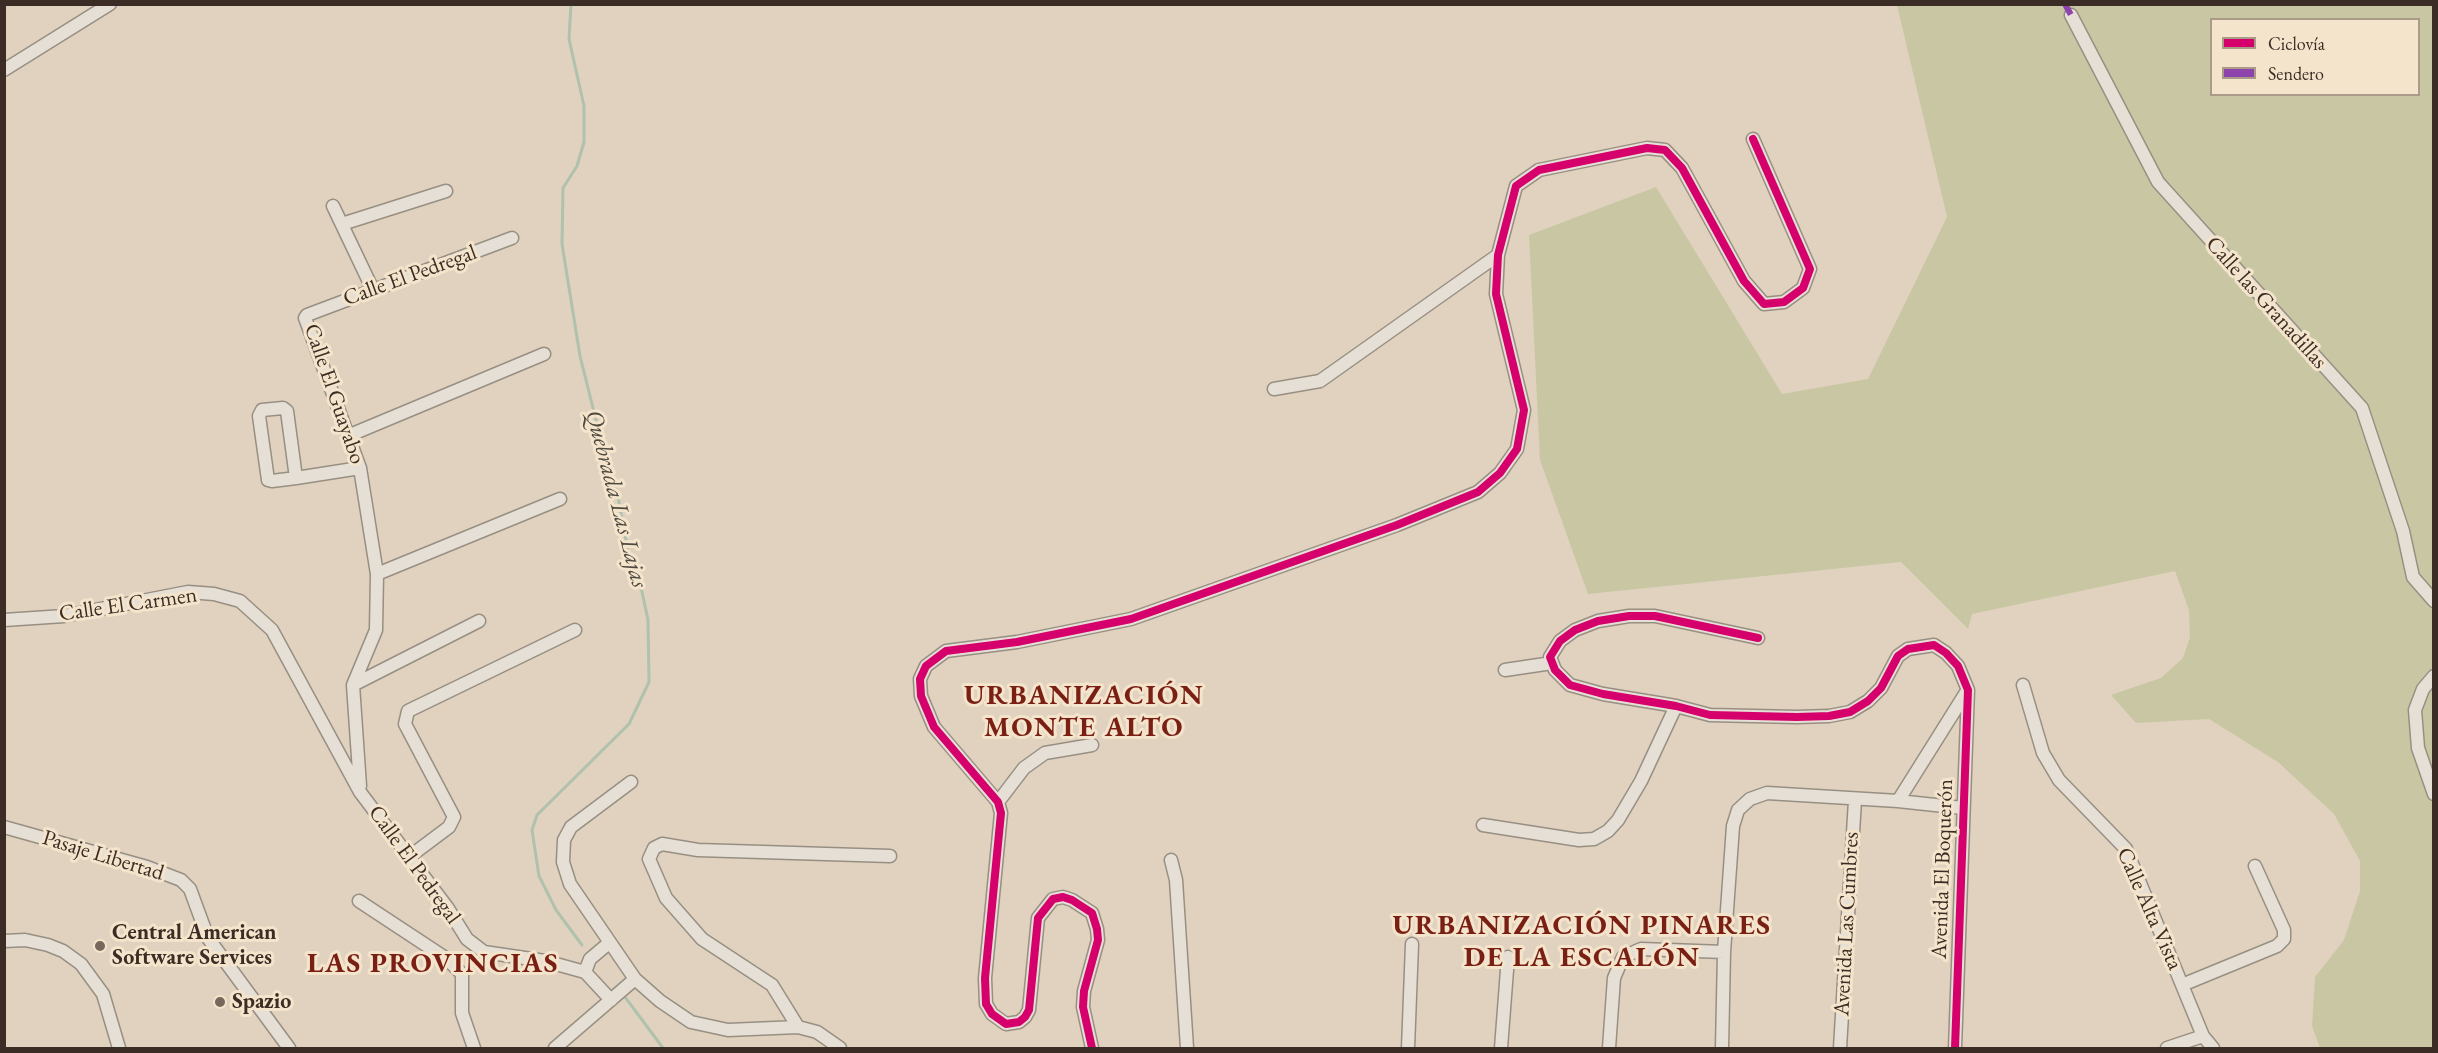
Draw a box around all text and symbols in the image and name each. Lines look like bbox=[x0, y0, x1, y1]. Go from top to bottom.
legend bbox=[2210, 18, 2420, 96]
text: Ciclovía bbox=[2268, 32, 2325, 55]
text: Sendero bbox=[2268, 62, 2324, 85]
street label: Calle las Granadillas bbox=[2200, 231, 2332, 375]
street label: Calle El Pedregal bbox=[340, 240, 480, 312]
street label: Calle El Guayabo bbox=[298, 320, 370, 468]
water label: Quebrada Las Lajas bbox=[578, 407, 654, 591]
street label: Calle El Carmen bbox=[57, 582, 199, 628]
district label: URBANIZACIÓN MONTE ALTO bbox=[964, 679, 1204, 745]
street label: Avenida El Boquerón bbox=[1927, 779, 1959, 959]
street label: Calle El Pedregal bbox=[362, 801, 466, 929]
street label: Pasaje Libertad bbox=[39, 825, 167, 887]
street label: Avenida Las Cumbres bbox=[1829, 831, 1865, 1017]
street label: Calle Alta Vista bbox=[2110, 844, 2188, 974]
district label: URBANIZACIÓN PINARES DE LA ESCALÓN bbox=[1392, 909, 1772, 975]
place label: Central American Software Services bbox=[112, 920, 277, 972]
marker: Central American Software Services bbox=[93, 939, 107, 953]
district label: LAS PROVINCIAS bbox=[307, 947, 559, 981]
place label: Spazio bbox=[232, 989, 291, 1015]
marker: Spazio bbox=[213, 995, 227, 1009]

